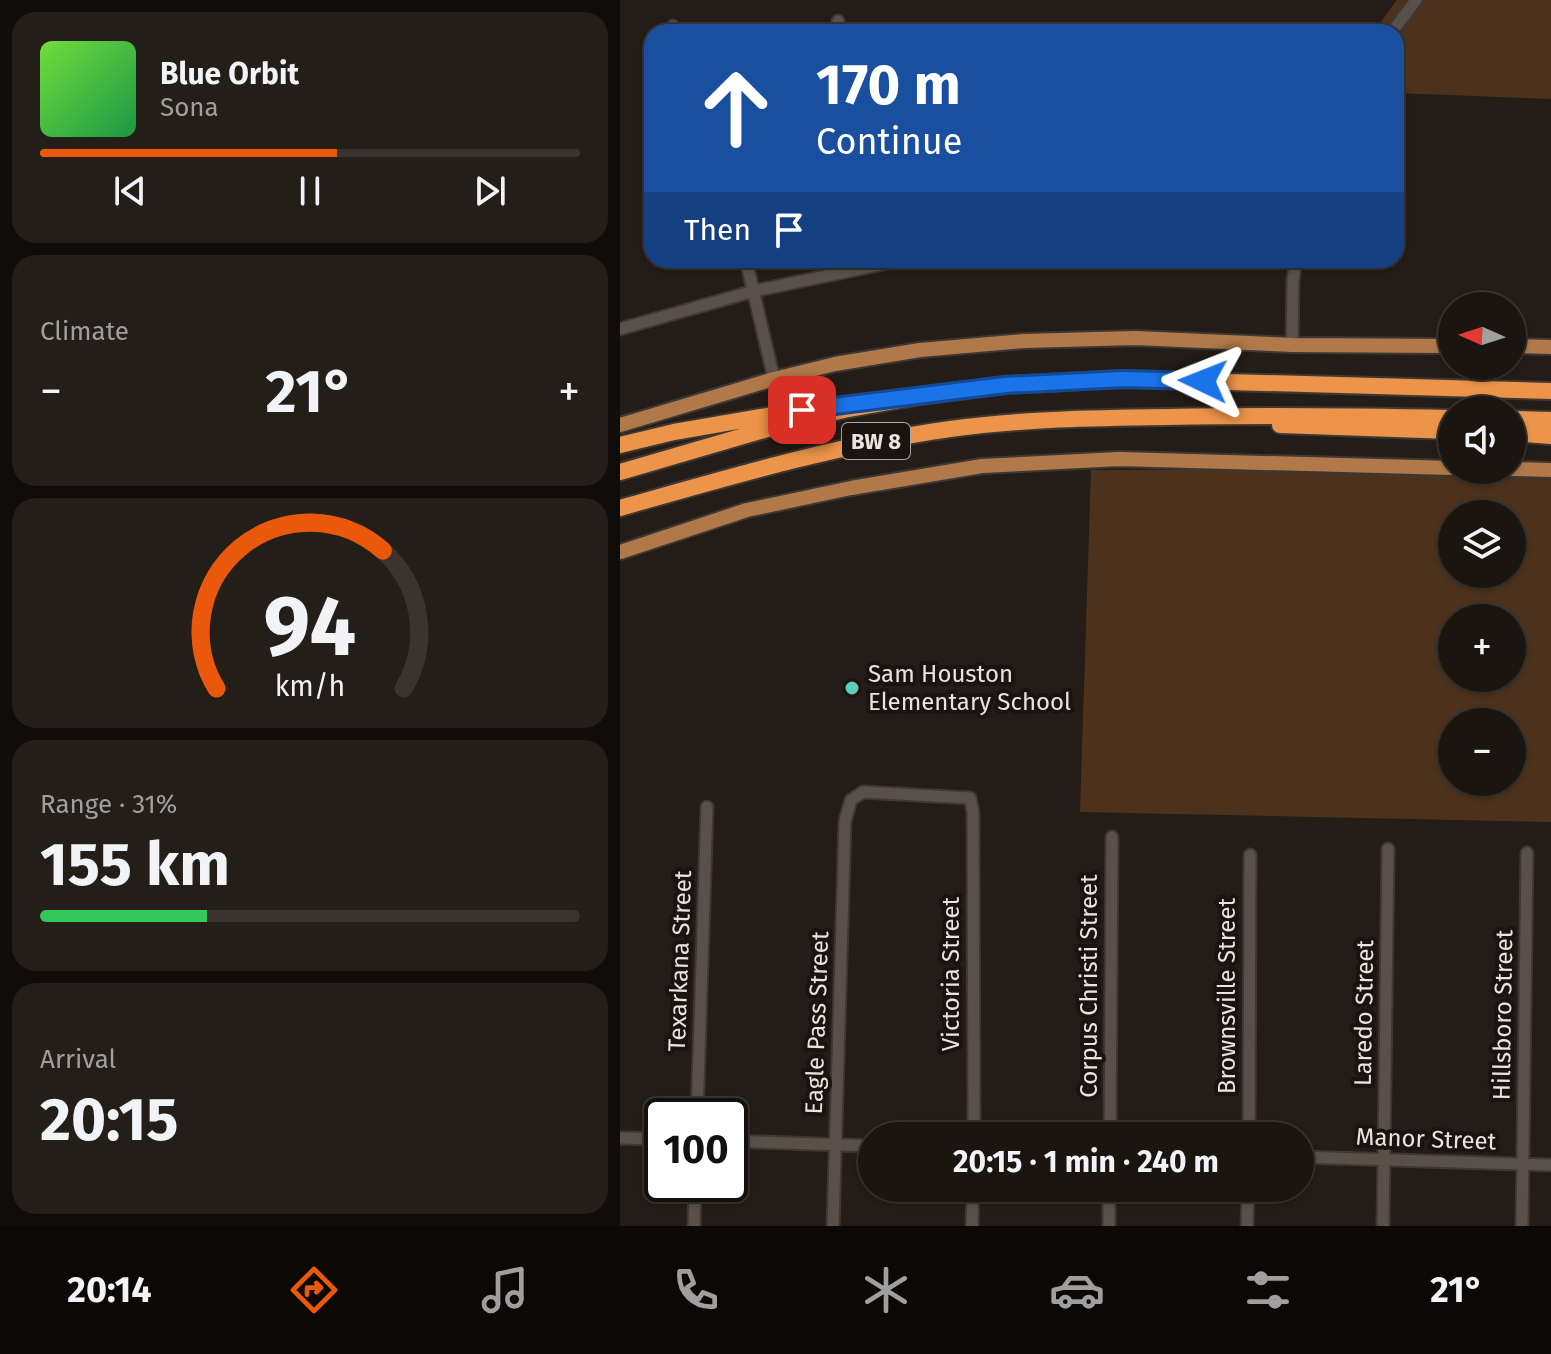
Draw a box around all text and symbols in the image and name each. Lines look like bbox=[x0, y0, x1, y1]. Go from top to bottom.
text: 170 m bbox=[816, 52, 961, 119]
text: Blue Orbit bbox=[160, 56, 299, 92]
icon: ahead bbox=[684, 56, 788, 160]
text: Sona bbox=[160, 92, 219, 123]
text: Continue bbox=[816, 120, 962, 164]
icon: previous bbox=[108, 169, 152, 213]
icon: pause bbox=[288, 169, 332, 213]
icon: next bbox=[468, 169, 512, 213]
icon: arrive bbox=[767, 208, 811, 252]
text: Then bbox=[684, 212, 751, 248]
north arrow bbox=[1438, 292, 1526, 380]
map controls bbox=[1438, 292, 1526, 796]
text: Climate bbox=[40, 316, 129, 347]
position arrow bbox=[1161, 339, 1245, 423]
text: 21° bbox=[266, 356, 354, 428]
text: − bbox=[40, 365, 62, 418]
text: + bbox=[558, 365, 580, 418]
pin bbox=[768, 376, 836, 444]
icon: arrive bbox=[780, 388, 824, 432]
button: sound bbox=[1438, 396, 1526, 484]
road number: BW 8 bbox=[842, 423, 910, 459]
button: layers bbox=[1438, 500, 1526, 588]
text: 94 bbox=[264, 577, 356, 677]
button: + bbox=[1438, 604, 1526, 692]
place label: Sam Houston Elementary School bbox=[868, 660, 1071, 716]
text: km/h bbox=[275, 669, 345, 704]
marker: Sam Houston Elementary School bbox=[843, 679, 861, 697]
button: − bbox=[1438, 708, 1526, 796]
text: Range · 31% bbox=[40, 789, 177, 820]
text: 155 km bbox=[40, 829, 230, 901]
street label: Texarkana Street bbox=[663, 870, 697, 1052]
street label: Corpus Christi Street bbox=[1075, 874, 1103, 1098]
street label: Victoria Street bbox=[937, 896, 965, 1051]
street label: Brownsville Street bbox=[1213, 898, 1241, 1094]
street label: Hillsboro Street bbox=[1488, 929, 1518, 1101]
street label: Eagle Pass Street bbox=[800, 931, 834, 1115]
street label: Laredo Street bbox=[1349, 939, 1379, 1086]
text: Arrival bbox=[40, 1044, 116, 1075]
text: 20:15 bbox=[40, 1084, 178, 1156]
speed limit sign: 100 bbox=[644, 1098, 748, 1202]
street label: Manor Street bbox=[1355, 1123, 1497, 1155]
text: 20:15 · 1 min · 240 m bbox=[953, 1144, 1219, 1180]
icon: directions bbox=[286, 1262, 342, 1318]
icon: music bbox=[477, 1262, 533, 1318]
icon: phone bbox=[668, 1262, 724, 1318]
icon: climate bbox=[858, 1262, 914, 1318]
icon: car bbox=[1049, 1262, 1105, 1318]
icon: filters bbox=[1240, 1262, 1296, 1318]
text: 20:14 bbox=[67, 1268, 151, 1312]
text: 21° bbox=[1430, 1268, 1484, 1312]

